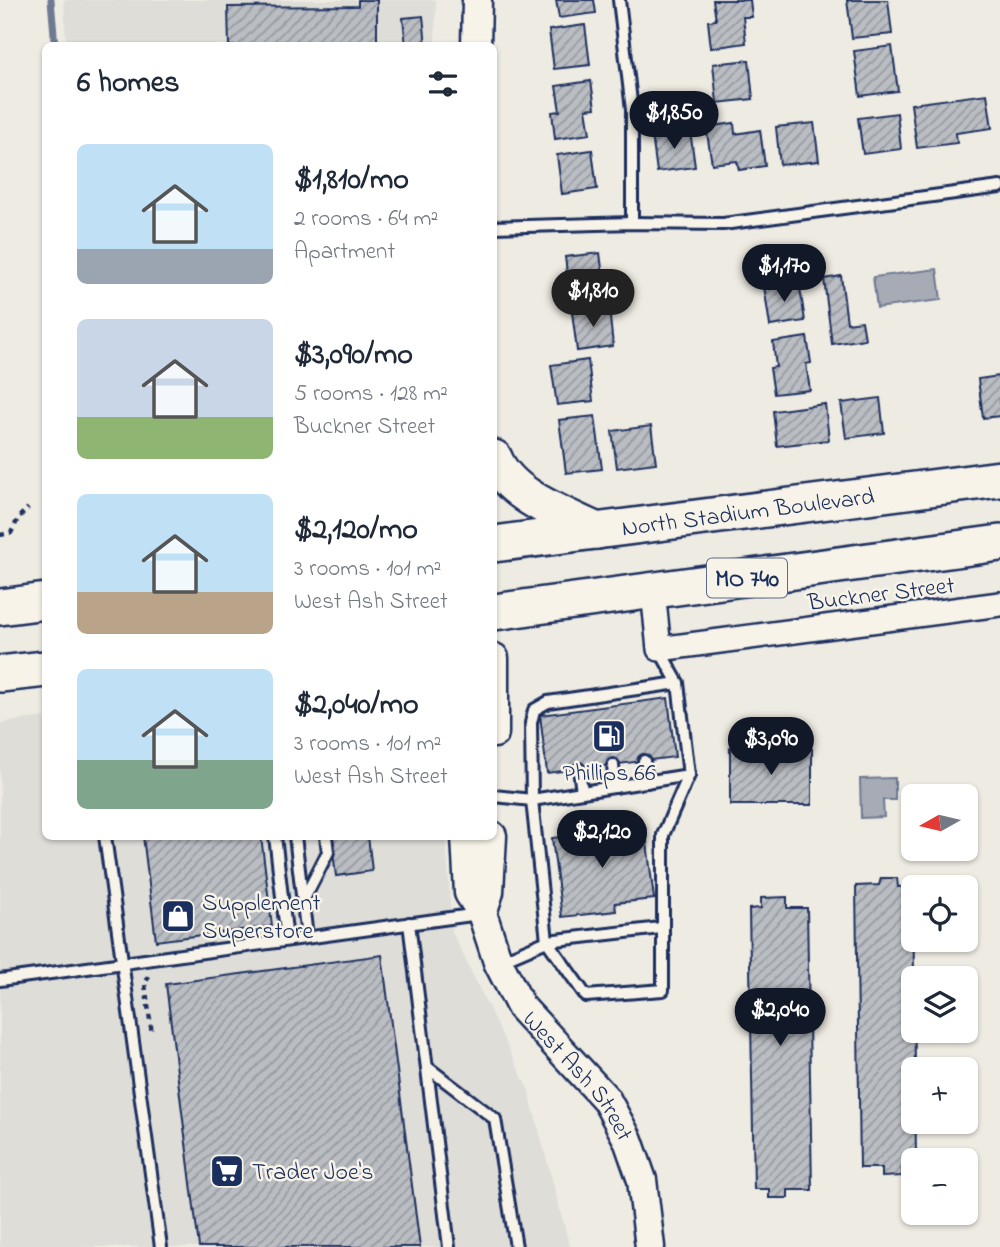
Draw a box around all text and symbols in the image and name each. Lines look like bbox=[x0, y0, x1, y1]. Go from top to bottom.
text: 6 homes bbox=[77, 62, 180, 106]
icon: filters bbox=[424, 65, 462, 103]
pin: $1,850 bbox=[617, 92, 731, 151]
text: $1,850 bbox=[646, 97, 702, 130]
text: $1,810/mo bbox=[294, 159, 409, 203]
icon: home bbox=[133, 172, 217, 256]
text: 2 rooms · 64 m² bbox=[294, 203, 438, 236]
text: Apartment bbox=[294, 236, 395, 269]
pin: $1,170 bbox=[727, 244, 841, 304]
text: $1,170 bbox=[758, 250, 810, 283]
pin: $1,810 bbox=[536, 270, 650, 329]
text: $1,810 bbox=[567, 275, 619, 308]
text: $3,090/mo bbox=[294, 334, 413, 378]
icon: home bbox=[133, 347, 217, 431]
text: 5 rooms · 128 m² bbox=[294, 378, 448, 411]
text: Buckner Street bbox=[294, 411, 435, 444]
street label: North Stadium Boulevard bbox=[620, 480, 877, 547]
text: $2,120/mo bbox=[294, 509, 418, 553]
icon: home bbox=[133, 522, 217, 606]
text: 3 rooms · 101 m² bbox=[294, 553, 441, 586]
road number: MO 740 bbox=[707, 558, 787, 598]
street label: Buckner Street bbox=[805, 569, 957, 622]
text: West Ash Street bbox=[294, 586, 448, 619]
text: $2,040/mo bbox=[294, 684, 419, 728]
icon: home bbox=[133, 697, 217, 781]
fuel station icon: Phillips 66 bbox=[590, 717, 628, 755]
pin: $3,090 bbox=[714, 718, 828, 777]
text: $3,090 bbox=[744, 723, 798, 756]
text: 3 rooms · 101 m² bbox=[294, 728, 441, 761]
place label: Phillips 66 bbox=[563, 757, 656, 792]
text: West Ash Street bbox=[294, 761, 448, 794]
north arrow bbox=[901, 784, 978, 861]
map controls bbox=[901, 784, 978, 1225]
pin: $2,120 bbox=[545, 810, 659, 870]
text: $2,120 bbox=[573, 816, 631, 849]
button: locate bbox=[901, 875, 978, 952]
place label: Supplement Superstore bbox=[202, 887, 321, 950]
shop icon: Supplement Superstore bbox=[159, 897, 197, 935]
button: layers bbox=[901, 966, 978, 1043]
pin: $2,040 bbox=[723, 988, 837, 1048]
text: $2,040 bbox=[751, 994, 809, 1027]
street label: West Ash Street bbox=[513, 1004, 641, 1148]
button: + bbox=[901, 1057, 978, 1134]
button: − bbox=[901, 1148, 978, 1225]
supermarket icon: Trader Joe's bbox=[208, 1152, 246, 1190]
place label: Trader Joe's bbox=[252, 1156, 374, 1191]

